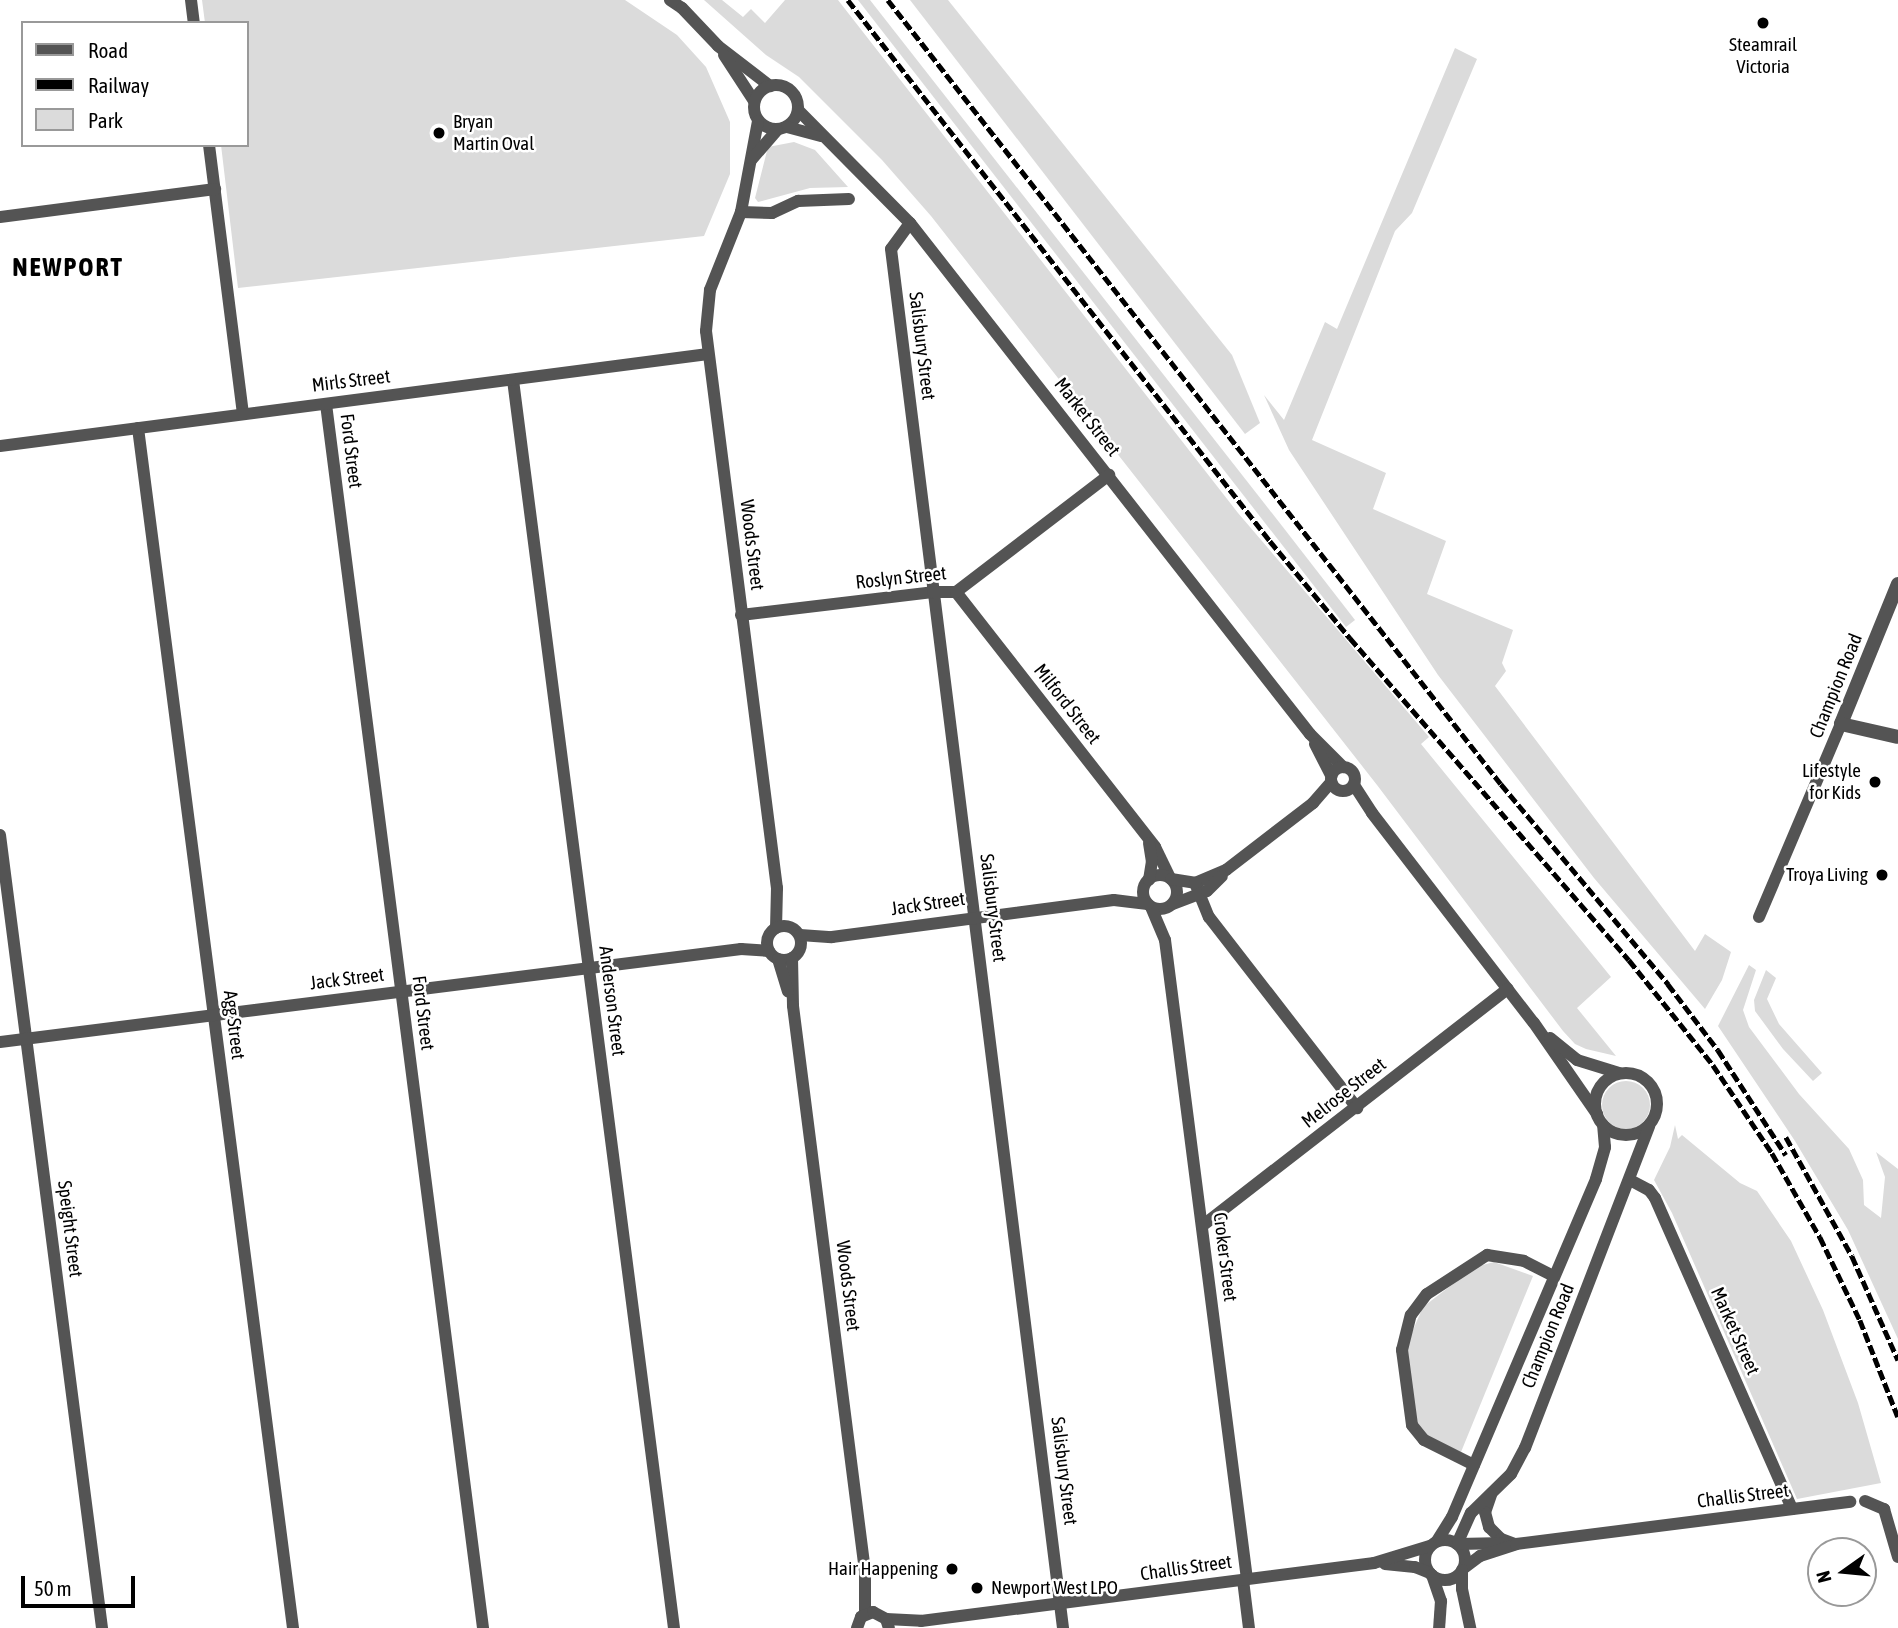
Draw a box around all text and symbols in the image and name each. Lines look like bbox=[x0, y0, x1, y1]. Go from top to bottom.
marker: Steamrail Victoria bbox=[1755, 15, 1771, 31]
legend bbox=[21, 21, 248, 147]
place label: Steamrail Victoria bbox=[1729, 34, 1797, 78]
text: Road bbox=[88, 38, 128, 62]
text: Railway bbox=[88, 73, 149, 97]
text: Park bbox=[88, 108, 123, 132]
place label: Bryan Martin Oval bbox=[453, 111, 534, 155]
marker: Bryan Martin Oval bbox=[431, 125, 447, 141]
district label: NEWPORT bbox=[13, 252, 123, 284]
street label: Salisbury Street bbox=[904, 291, 940, 401]
street label: Mirls Street bbox=[311, 365, 391, 397]
street label: Market Street bbox=[1049, 373, 1125, 461]
street label: Ford Street bbox=[335, 412, 367, 490]
street label: Woods Street bbox=[735, 498, 769, 592]
street label: Roslyn Street bbox=[854, 562, 948, 594]
street label: Champion Road bbox=[1805, 630, 1867, 742]
street label: Milford Street bbox=[1029, 659, 1105, 749]
place label: Lifestyle for Kids bbox=[1802, 760, 1861, 804]
marker: Lifestyle for Kids bbox=[1867, 774, 1883, 790]
street label: Salisbury Street bbox=[975, 853, 1011, 963]
place label: Troya Living bbox=[1786, 864, 1868, 886]
marker: Troya Living bbox=[1874, 867, 1890, 883]
street label: Jack Street bbox=[889, 888, 967, 920]
street label: Anderson Street bbox=[594, 945, 630, 1057]
street label: Jack Street bbox=[309, 963, 385, 995]
street label: Ford Street bbox=[407, 974, 439, 1052]
street label: Agg Street bbox=[218, 989, 250, 1061]
street label: Melrose Street bbox=[1297, 1053, 1391, 1133]
street label: Speight Street bbox=[53, 1179, 87, 1279]
street label: Croker Street bbox=[1208, 1211, 1242, 1303]
street label: Woods Street bbox=[831, 1239, 865, 1333]
street label: Champion Road bbox=[1517, 1280, 1579, 1392]
street label: Market Street bbox=[1706, 1284, 1764, 1378]
street label: Salisbury Street bbox=[1046, 1416, 1082, 1526]
street label: Challis Street bbox=[1696, 1479, 1790, 1513]
north arrow bbox=[1807, 1537, 1877, 1607]
street label: Challis Street bbox=[1139, 1550, 1233, 1586]
place label: Hair Happening bbox=[828, 1558, 938, 1580]
marker: Hair Happening bbox=[944, 1561, 960, 1577]
scale bar bbox=[24, 1562, 138, 1606]
text: N bbox=[1812, 1569, 1836, 1585]
text: 50 m bbox=[34, 1576, 72, 1600]
place label: Newport West LPO bbox=[991, 1577, 1118, 1599]
marker: Newport West LPO bbox=[969, 1580, 985, 1596]

